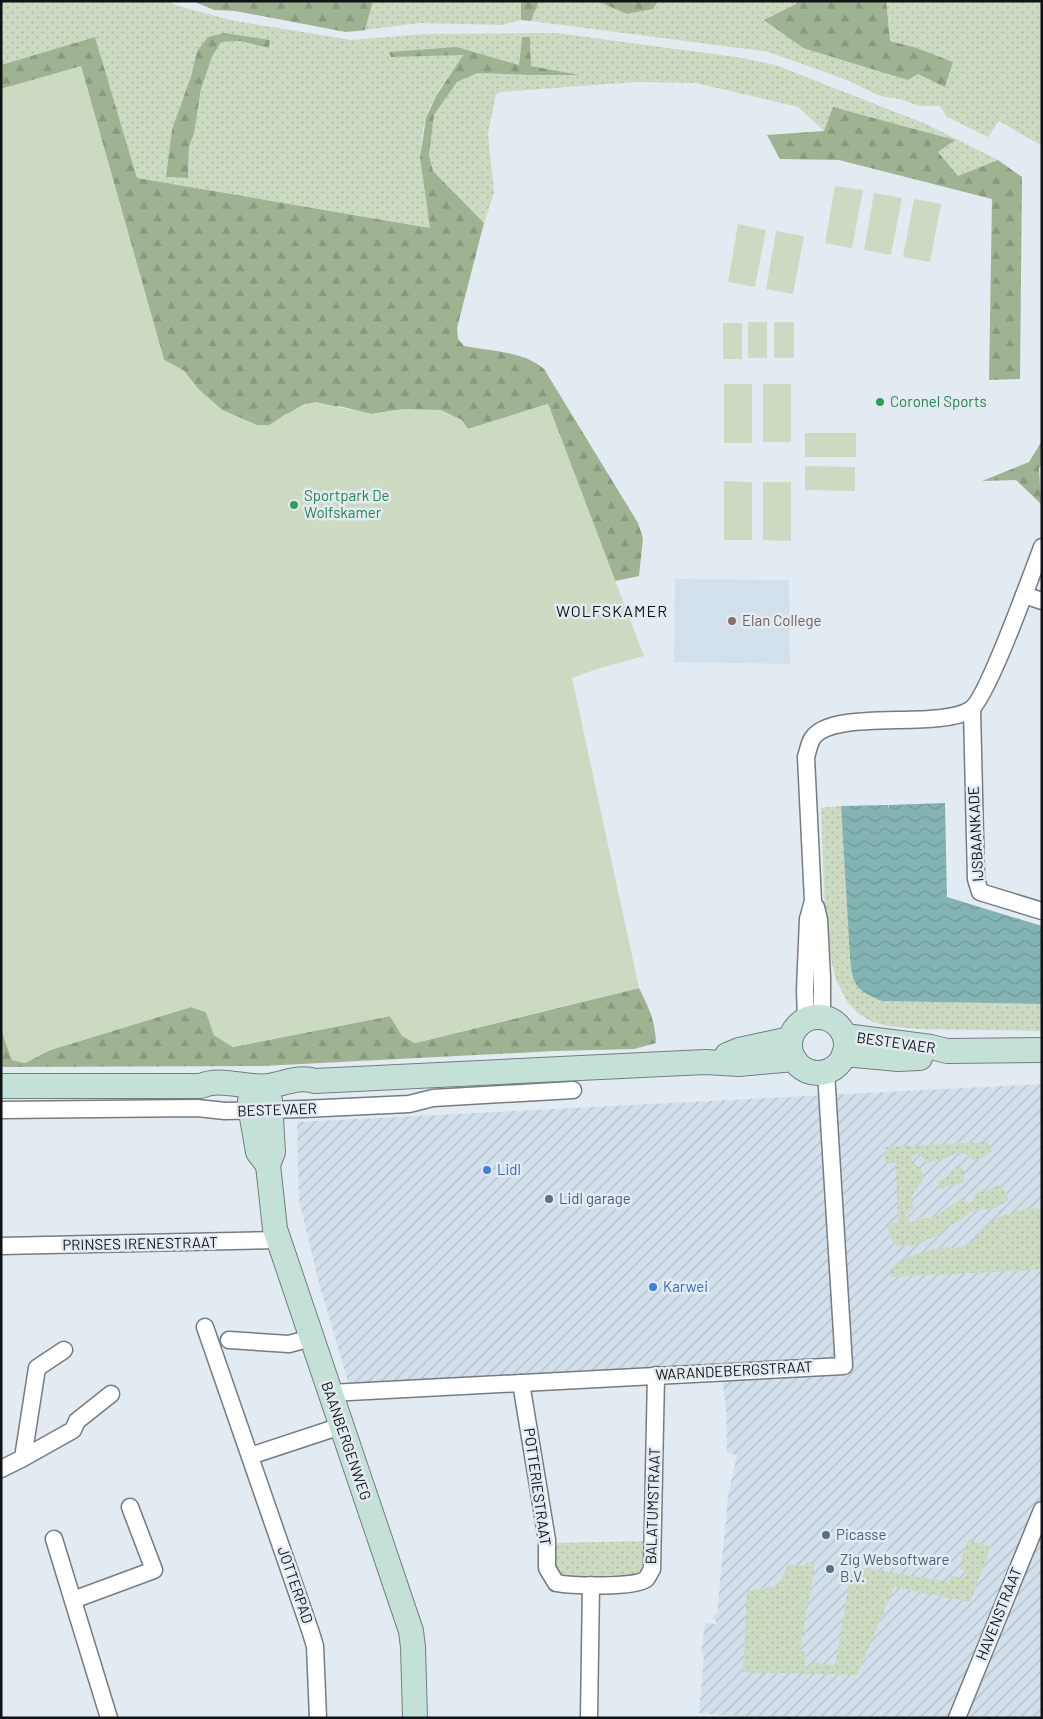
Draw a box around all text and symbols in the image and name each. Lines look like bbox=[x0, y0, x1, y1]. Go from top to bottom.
place label: Coronel Sports bbox=[890, 392, 987, 410]
marker: Coronel Sports bbox=[874, 396, 886, 408]
place label: Sportpark De Wolfskamer bbox=[304, 486, 389, 521]
marker: Sportpark De Wolfskamer bbox=[288, 499, 300, 511]
district label: WOLFSKAMER bbox=[556, 601, 668, 620]
place label: Elan College bbox=[742, 611, 821, 629]
marker: Elan College bbox=[726, 615, 738, 627]
street label: IJSBAANKADE bbox=[964, 786, 986, 882]
street label: BESTEVAER bbox=[856, 1028, 937, 1056]
street label: BESTEVAER bbox=[237, 1099, 317, 1119]
place label: Lidl bbox=[497, 1160, 521, 1178]
marker: Lidl bbox=[481, 1164, 493, 1176]
place label: Lidl garage bbox=[559, 1189, 631, 1207]
marker: Lidl garage bbox=[543, 1193, 555, 1205]
street label: PRINSES IRENESTRAAT bbox=[62, 1233, 218, 1253]
place label: Karwei bbox=[663, 1277, 708, 1295]
marker: Karwei bbox=[647, 1281, 659, 1293]
street label: WARANDEBERGSTRAAT bbox=[655, 1357, 813, 1383]
street label: BAANBERGENWEG bbox=[318, 1379, 376, 1502]
street label: POTTERIESTRAAT bbox=[521, 1427, 555, 1547]
street label: BALATUMSTRAAT bbox=[641, 1447, 663, 1565]
place label: Picasse bbox=[836, 1525, 886, 1543]
marker: Picasse bbox=[820, 1529, 832, 1541]
street label: JOTTERPAD bbox=[274, 1544, 317, 1625]
place label: Zig Websoftware B.V. bbox=[840, 1550, 950, 1585]
marker: Zig Websoftware B.V. bbox=[824, 1563, 836, 1575]
street label: HAVENSTRAAT bbox=[971, 1565, 1025, 1663]

